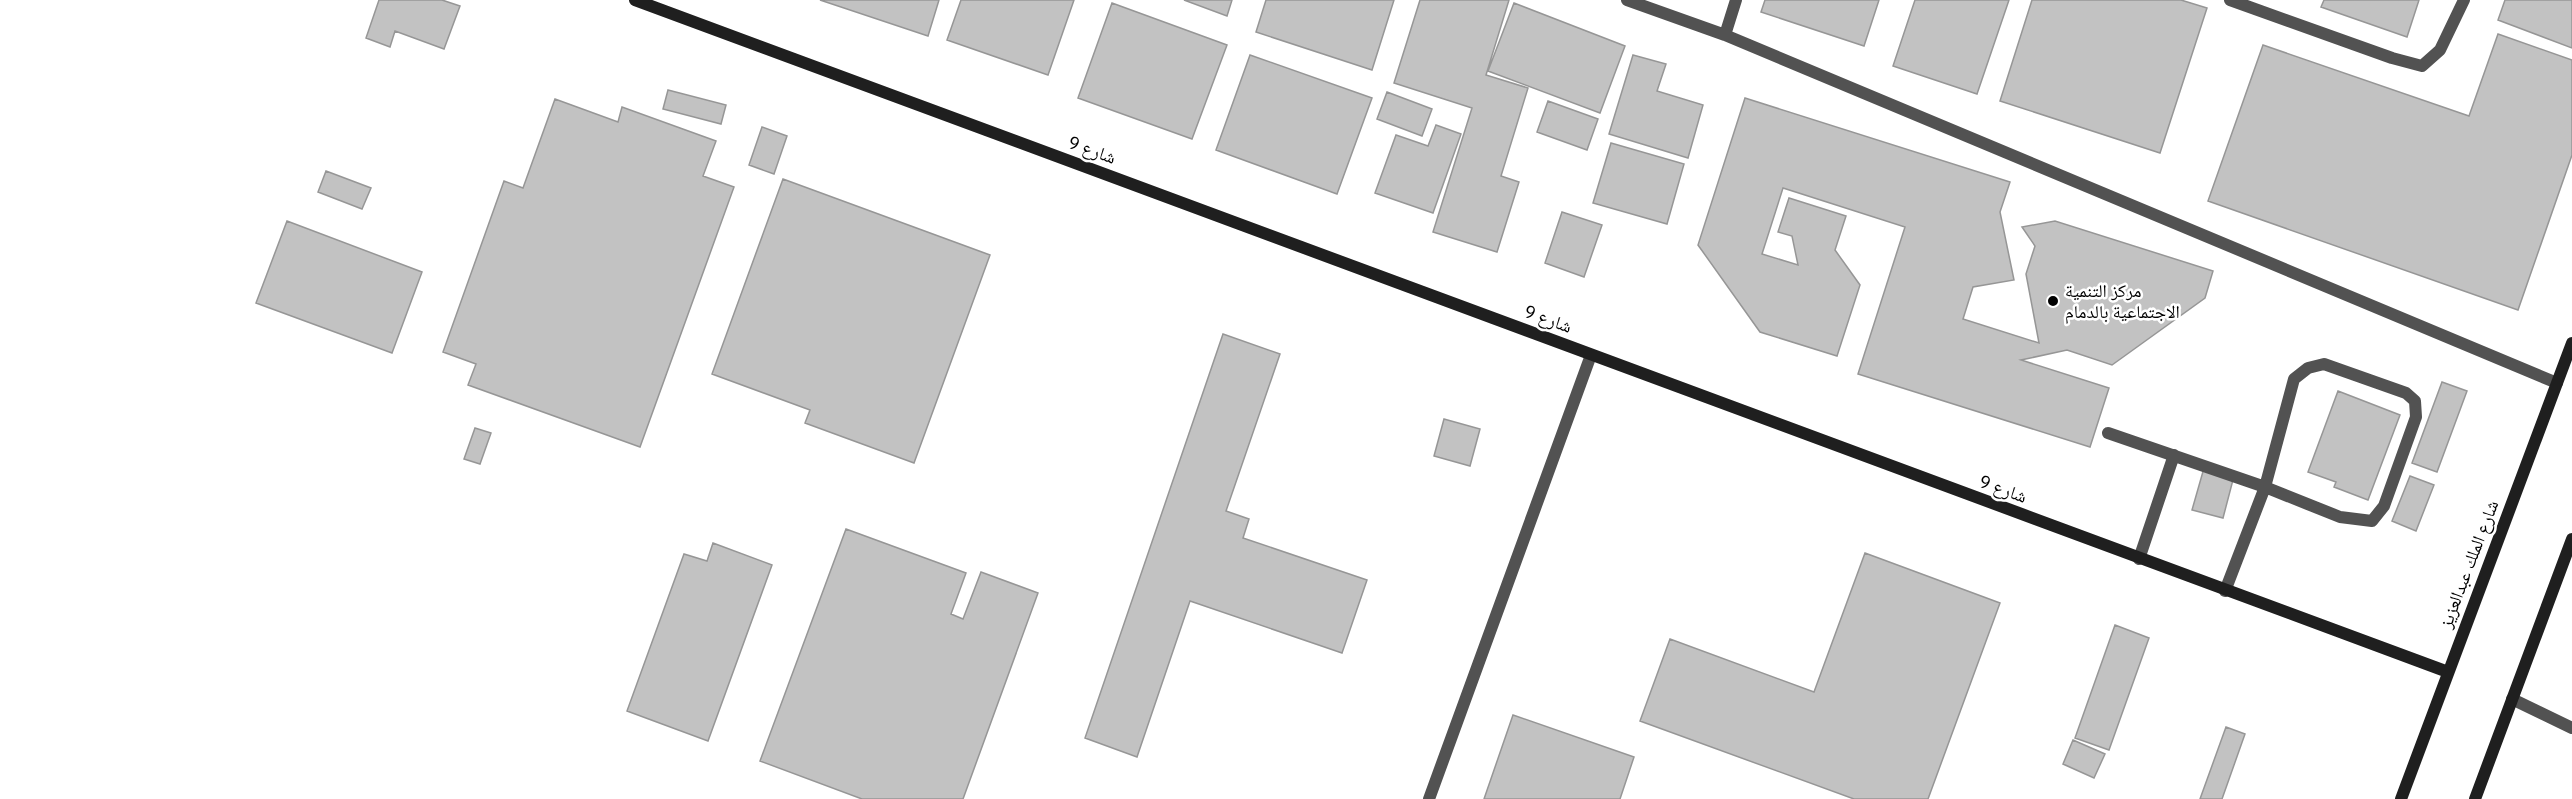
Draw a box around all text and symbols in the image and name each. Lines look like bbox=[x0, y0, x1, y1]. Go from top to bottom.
street label: شارع 9 bbox=[1065, 130, 1119, 169]
place label: مركز التنمية الاجتماعية بالدمام bbox=[2065, 279, 2180, 324]
marker: مركز التنمية الاجتماعية بالدمام bbox=[2046, 294, 2060, 308]
street label: شارع 9 bbox=[1521, 299, 1575, 338]
street label: شارع 9 bbox=[1976, 469, 2030, 508]
street label: شارع الملك عبدالعزيز bbox=[2433, 497, 2503, 632]

